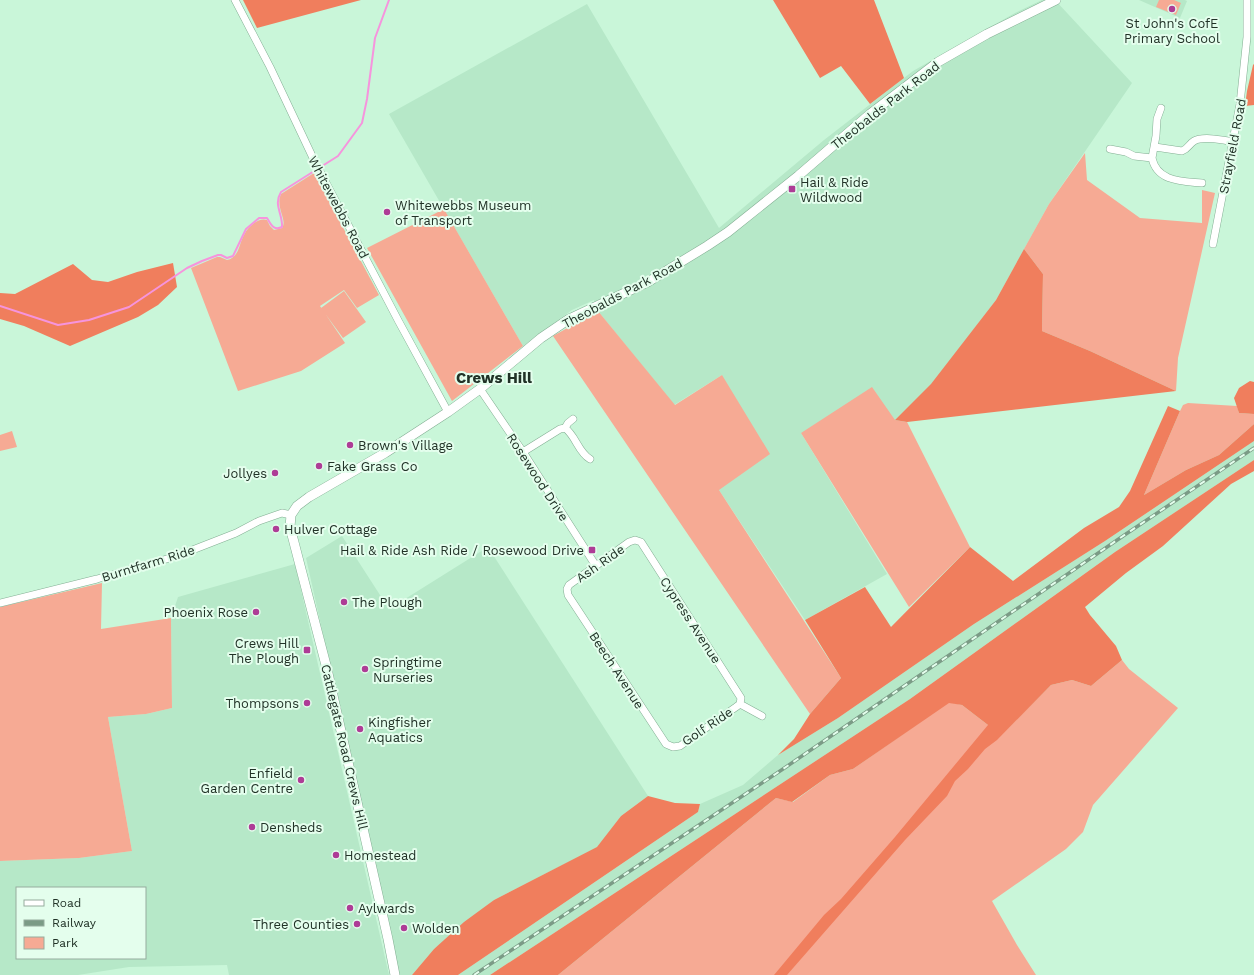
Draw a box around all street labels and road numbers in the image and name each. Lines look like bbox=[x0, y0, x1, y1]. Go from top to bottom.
street label: Theobalds Park Road bbox=[828, 58, 943, 152]
street label: Strayfield Road bbox=[1216, 97, 1249, 195]
street label: Whitewebbs Road bbox=[305, 153, 372, 261]
street label: Theobalds Park Road bbox=[560, 255, 685, 331]
street label: Rosewood Drive bbox=[504, 431, 572, 524]
street label: Ash Ride bbox=[573, 541, 627, 585]
street label: Burntfarm Ride bbox=[100, 542, 197, 585]
street label: Cypress Avenue bbox=[657, 574, 724, 666]
street label: Beech Avenue bbox=[586, 629, 647, 712]
street label: Cattlegate Road Crews Hill bbox=[318, 663, 371, 831]
street label: Golf Ride bbox=[679, 704, 735, 749]

